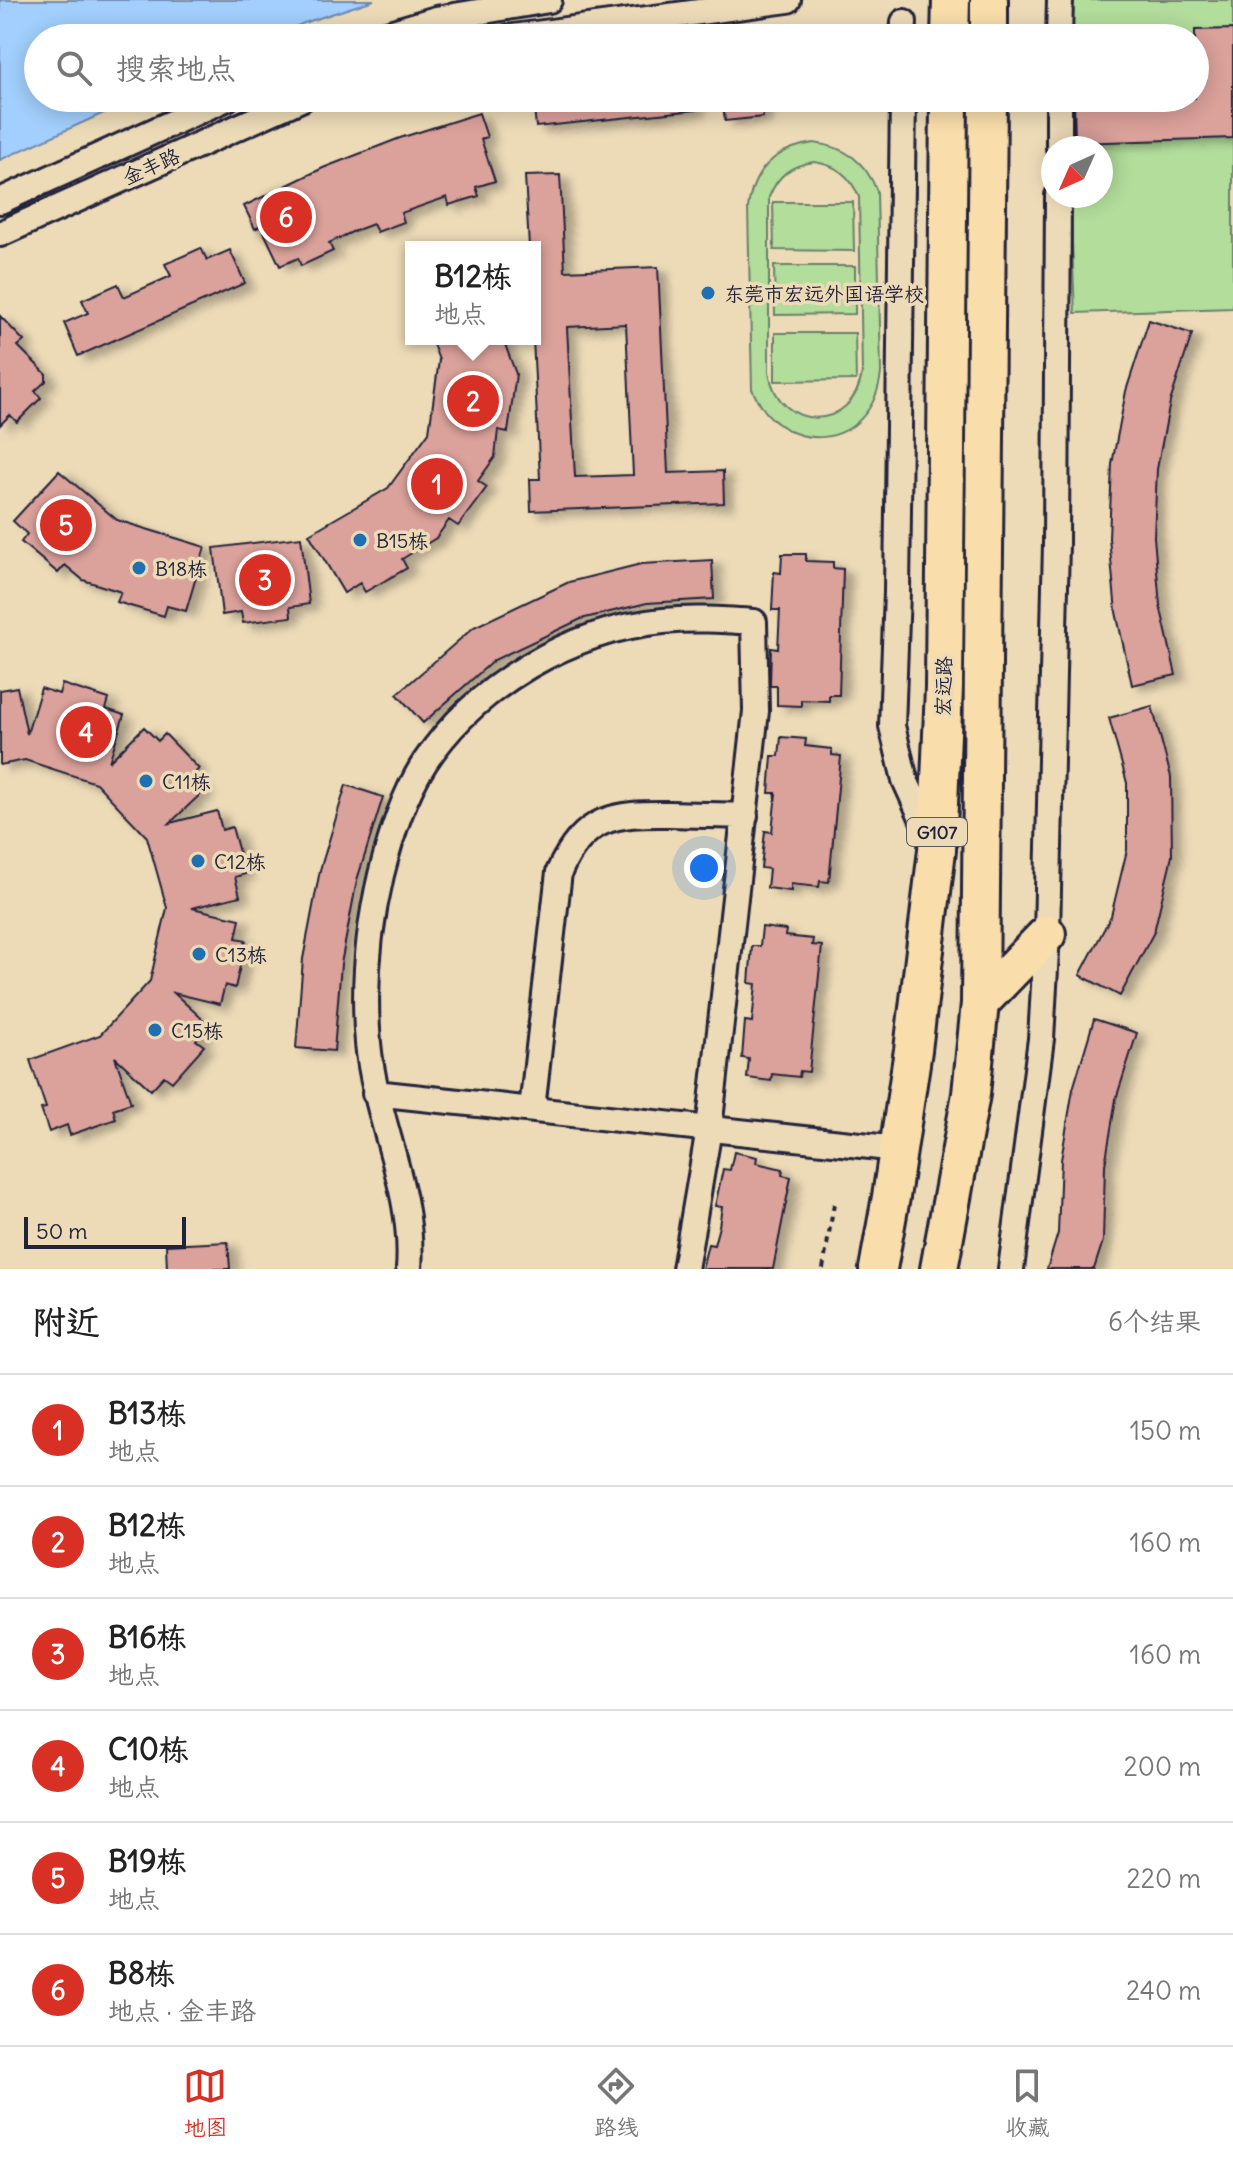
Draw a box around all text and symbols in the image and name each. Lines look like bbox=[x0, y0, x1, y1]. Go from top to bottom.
search box bbox=[24, 24, 1209, 112]
icon: search bbox=[52, 46, 96, 90]
text: 搜索地点 bbox=[116, 49, 236, 87]
north arrow bbox=[1041, 136, 1113, 208]
street label: 金丰路 bbox=[119, 142, 184, 190]
pin: 6 bbox=[260, 187, 312, 247]
popup bbox=[405, 241, 541, 345]
text: B12栋 bbox=[434, 257, 512, 295]
place label: 东莞市宏远外国语学校 bbox=[724, 281, 924, 306]
marker: 东莞市宏远外国语学校 bbox=[699, 284, 717, 302]
text: 地点 bbox=[434, 297, 486, 330]
pin: 2 bbox=[447, 371, 499, 431]
pin: 1 bbox=[411, 454, 463, 514]
pin: 5 bbox=[40, 495, 92, 555]
place label: B15栋 bbox=[376, 528, 428, 553]
marker: B15栋 bbox=[351, 531, 369, 549]
pin: 3 bbox=[239, 550, 291, 610]
place label: B18栋 bbox=[155, 556, 207, 581]
marker: B18栋 bbox=[130, 559, 148, 577]
street label: 宏远路 bbox=[930, 655, 956, 716]
pin: 4 bbox=[60, 702, 112, 762]
place label: C11栋 bbox=[162, 769, 211, 794]
marker: C11栋 bbox=[137, 772, 155, 790]
road number: G107 bbox=[907, 818, 967, 846]
your location bbox=[684, 848, 724, 888]
place label: C12栋 bbox=[214, 849, 266, 874]
marker: C12栋 bbox=[189, 852, 207, 870]
place label: C13栋 bbox=[215, 942, 267, 967]
marker: C13栋 bbox=[190, 945, 208, 963]
place label: C15栋 bbox=[171, 1018, 223, 1043]
marker: C15栋 bbox=[146, 1021, 164, 1039]
scale bar bbox=[24, 1213, 186, 1249]
text: 50 m bbox=[36, 1217, 88, 1245]
text: 附近 bbox=[32, 1300, 100, 1343]
text: 6个结果 bbox=[1108, 1305, 1201, 1338]
text: B13栋 bbox=[108, 1394, 186, 1432]
text: 1 bbox=[53, 1414, 63, 1447]
text: 150 m bbox=[1130, 1414, 1201, 1447]
text: 地点 bbox=[108, 1434, 160, 1467]
text: B12栋 bbox=[108, 1506, 186, 1544]
text: 2 bbox=[51, 1526, 65, 1559]
text: 160 m bbox=[1130, 1526, 1201, 1559]
text: 地点 bbox=[108, 1546, 160, 1579]
text: B16栋 bbox=[108, 1618, 187, 1656]
text: 3 bbox=[51, 1638, 65, 1671]
text: 160 m bbox=[1130, 1638, 1201, 1671]
text: 地点 bbox=[108, 1658, 160, 1691]
text: C10栋 bbox=[108, 1730, 189, 1768]
text: 4 bbox=[50, 1750, 66, 1783]
text: 200 m bbox=[1124, 1750, 1201, 1783]
text: 地点 bbox=[108, 1770, 160, 1803]
text: B19栋 bbox=[108, 1842, 187, 1880]
text: 5 bbox=[51, 1862, 65, 1895]
text: 220 m bbox=[1126, 1862, 1201, 1895]
text: 地点 bbox=[108, 1882, 160, 1915]
text: B8栋 bbox=[108, 1954, 175, 1992]
text: 6 bbox=[50, 1974, 66, 2007]
text: 240 m bbox=[1126, 1974, 1201, 2007]
text: 地点 · 金丰路 bbox=[108, 1994, 256, 2027]
tab: 地图 bbox=[183, 2064, 228, 2141]
tab: 路线 bbox=[594, 2064, 639, 2141]
tab: 收藏 bbox=[1005, 2064, 1050, 2141]

